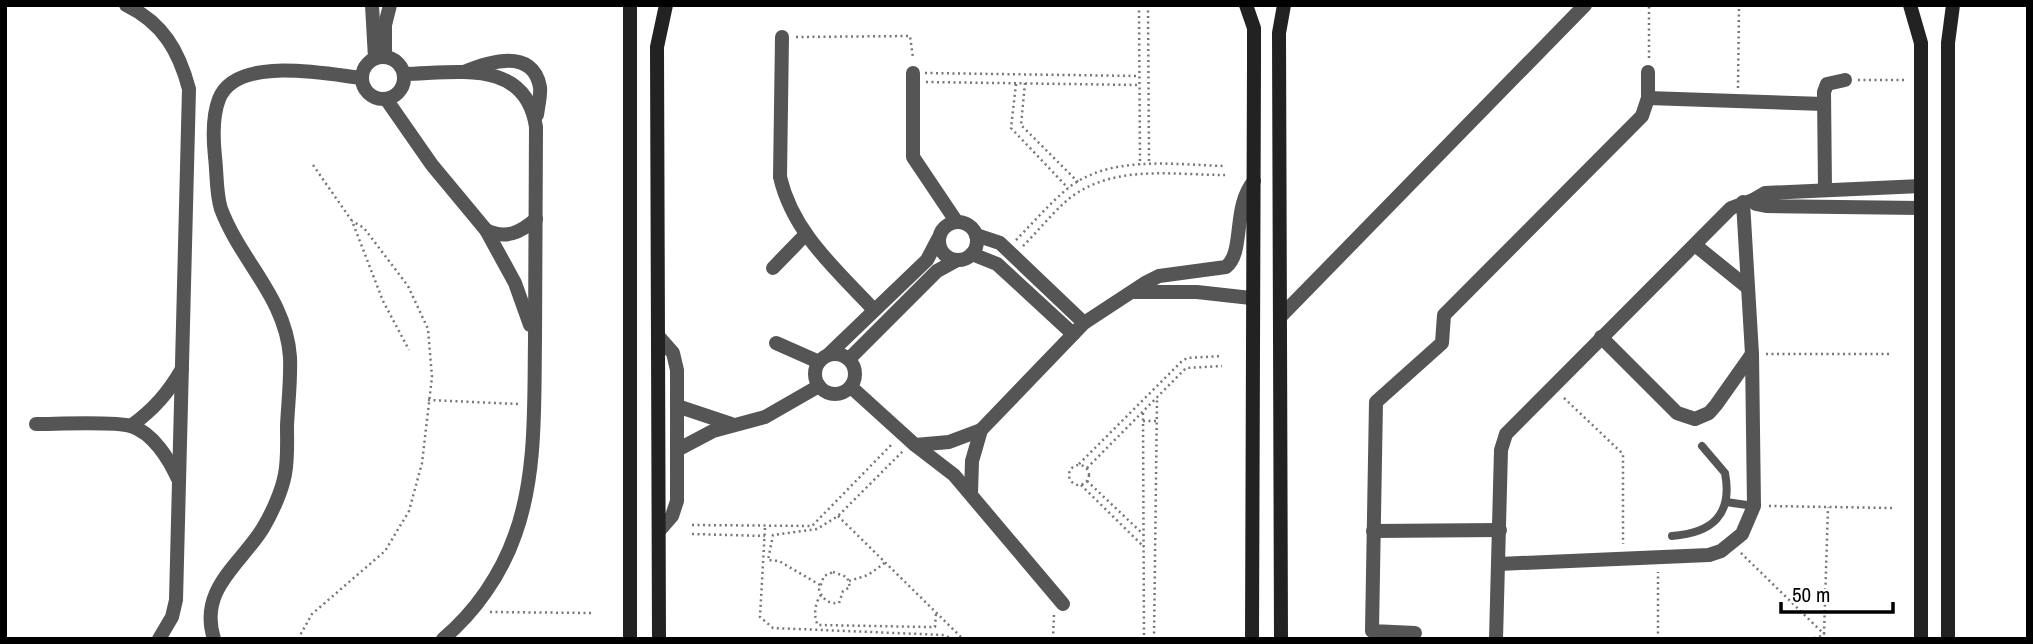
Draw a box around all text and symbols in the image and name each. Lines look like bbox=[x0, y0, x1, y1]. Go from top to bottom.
scale bar bbox=[1781, 570, 1893, 614]
text: 50 m bbox=[1792, 580, 1830, 609]

